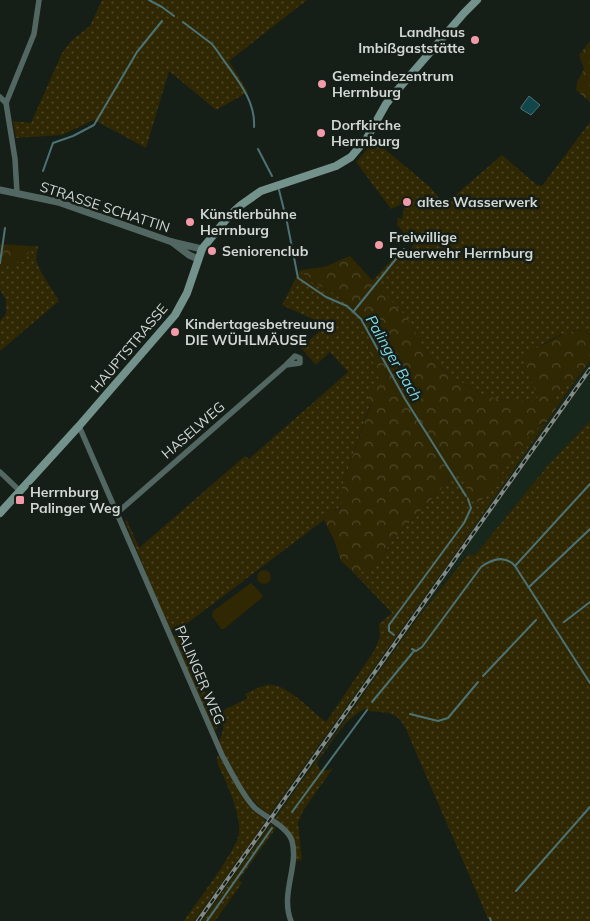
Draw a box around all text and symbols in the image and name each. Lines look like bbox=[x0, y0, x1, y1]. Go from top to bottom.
place label: Landhaus Imbißgaststätte bbox=[358, 23, 465, 57]
marker: Landhaus Imbißgaststätte bbox=[469, 34, 481, 46]
place label: Gemeindezentrum Herrnburg bbox=[332, 67, 454, 101]
marker: Gemeindezentrum Herrnburg bbox=[316, 78, 328, 90]
place label: Dorfkirche Herrnburg bbox=[331, 116, 401, 150]
marker: Dorfkirche Herrnburg bbox=[315, 127, 327, 139]
street label: STRASSE SCHATTIN bbox=[38, 178, 172, 236]
place label: altes Wasserwerk bbox=[417, 193, 538, 211]
marker: altes Wasserwerk bbox=[401, 196, 413, 208]
place label: Künstlerbühne Herrnburg bbox=[200, 205, 297, 239]
marker: Künstlerbühne Herrnburg bbox=[184, 216, 196, 228]
place label: Freiwillige Feuerwehr Herrnburg bbox=[389, 228, 533, 262]
marker: Freiwillige Feuerwehr Herrnburg bbox=[373, 239, 385, 251]
place label: Seniorenclub bbox=[222, 242, 309, 260]
marker: Seniorenclub bbox=[206, 245, 218, 257]
street label: HAUPTSTRASSE bbox=[87, 300, 171, 396]
water label: Palinger Bach bbox=[362, 312, 426, 405]
place label: Kindertagesbetreuung DIE WÜHLMÄUSE bbox=[185, 315, 335, 349]
marker: Kindertagesbetreuung DIE WÜHLMÄUSE bbox=[169, 326, 181, 338]
street label: HASELWEG bbox=[158, 398, 228, 462]
place label: Herrnburg Palinger Weg bbox=[30, 483, 120, 517]
marker: Herrnburg Palinger Weg bbox=[14, 494, 26, 506]
street label: PALINGER WEG bbox=[171, 623, 229, 727]

